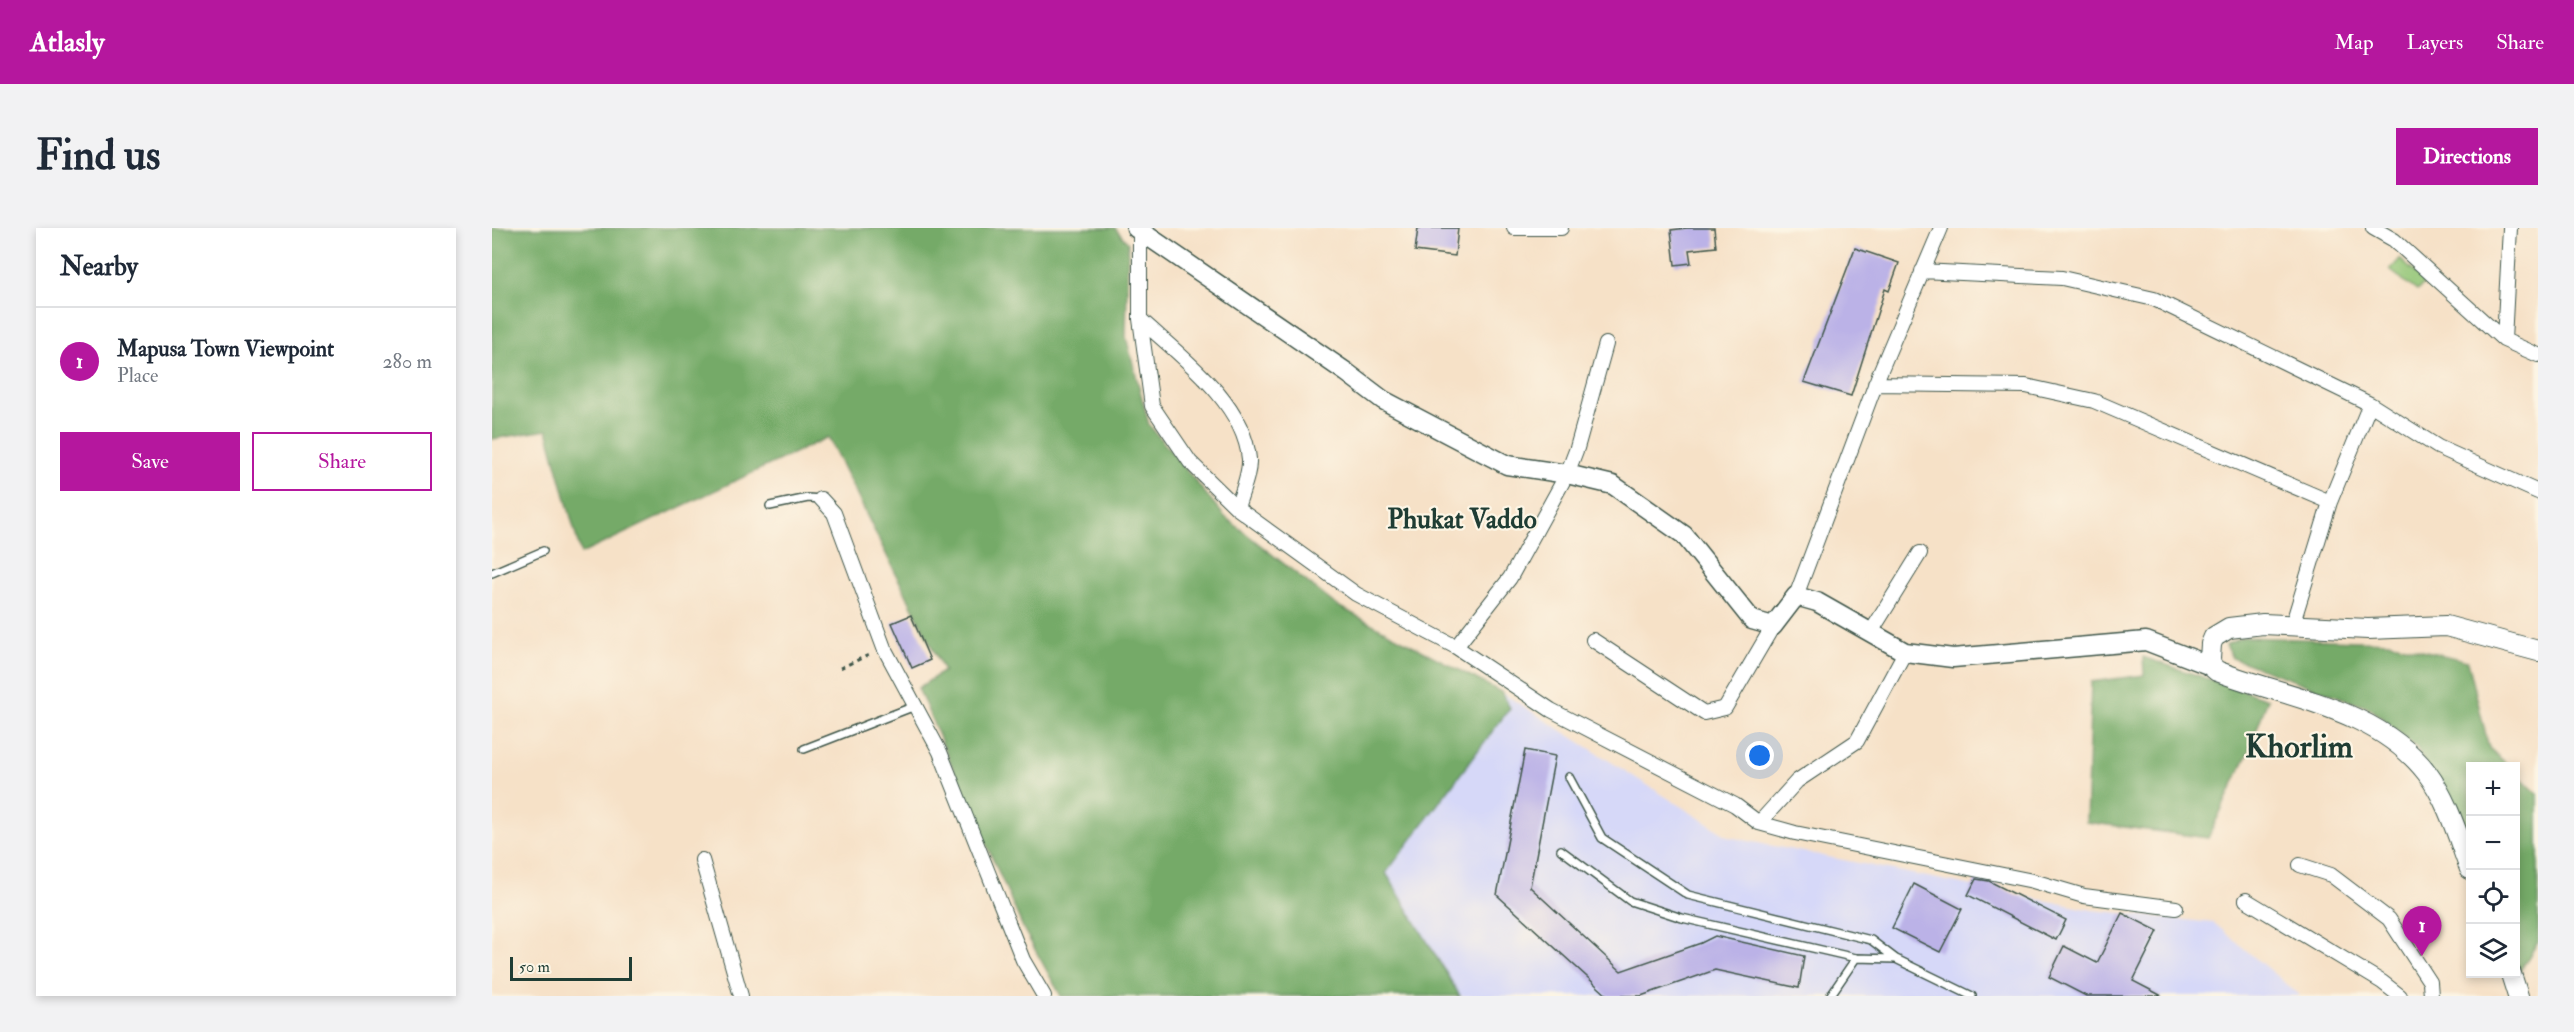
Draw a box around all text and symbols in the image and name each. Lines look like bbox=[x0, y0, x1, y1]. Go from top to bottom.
text: Atlasly bbox=[30, 25, 104, 60]
text: Map bbox=[2334, 29, 2374, 56]
text: Layers bbox=[2407, 29, 2463, 56]
text: Share bbox=[2496, 29, 2544, 56]
button: Directions bbox=[2396, 128, 2538, 185]
text: Find us bbox=[36, 130, 160, 182]
text: Nearby bbox=[60, 251, 138, 283]
text: Mapusa Town Viewpoint bbox=[117, 335, 334, 363]
text: 1 bbox=[76, 349, 83, 374]
text: 280 m bbox=[382, 349, 432, 374]
text: Place bbox=[117, 363, 158, 388]
button: Save bbox=[60, 432, 240, 491]
button: Share bbox=[252, 432, 432, 491]
district label: Phukat Vaddo bbox=[1387, 503, 1537, 536]
district label: Khorlim bbox=[2245, 727, 2353, 767]
your location bbox=[1745, 741, 1774, 770]
map controls bbox=[2466, 762, 2520, 978]
button: + bbox=[2466, 762, 2520, 816]
button: − bbox=[2466, 816, 2520, 870]
button: locate bbox=[2466, 870, 2520, 924]
pin: 1 bbox=[2402, 906, 2442, 956]
button: layers bbox=[2466, 924, 2520, 978]
scale bar bbox=[510, 954, 632, 982]
text: 50 m bbox=[519, 957, 550, 977]

